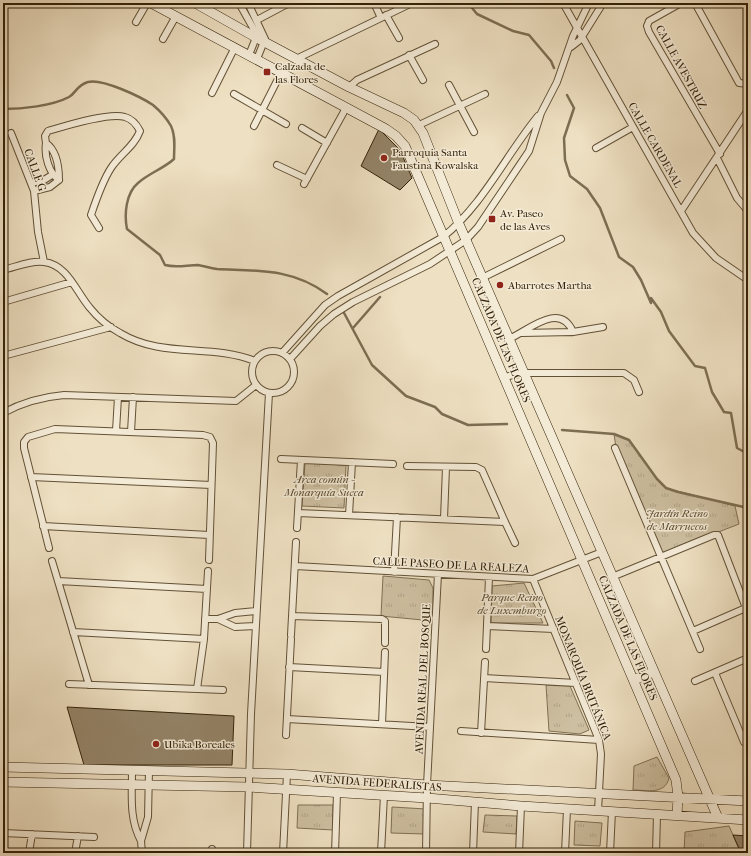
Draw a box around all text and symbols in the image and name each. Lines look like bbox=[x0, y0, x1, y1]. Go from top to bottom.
street label: CALLE AVESTRUZ bbox=[653, 23, 710, 112]
place label: Calzada de las Flores bbox=[274, 60, 326, 86]
marker: Calzada de las Flores bbox=[262, 67, 272, 77]
street label: CALLE CARDENAL bbox=[625, 100, 685, 190]
place label: Parroquia Santa Faustina Kowalska bbox=[392, 146, 479, 172]
street label: CALLE G bbox=[21, 147, 49, 193]
marker: Parroquia Santa Faustina Kowalska bbox=[379, 153, 389, 163]
place label: Av. Paseo de las Aves bbox=[499, 207, 550, 233]
marker: Av. Paseo de las Aves bbox=[487, 214, 497, 224]
street label: CALZADA DE LAS FLORES bbox=[469, 276, 533, 405]
place label: Abarrotes Martha bbox=[507, 279, 593, 292]
marker: Abarrotes Martha bbox=[495, 280, 505, 290]
park label: Area común - Monarquía Sueca bbox=[283, 473, 364, 499]
park label: Jardín Reino de Marruecos bbox=[646, 507, 708, 533]
street label: CALLE PASEO DE LA REALEZA bbox=[372, 554, 531, 576]
street label: CALZADA DE LAS FLORES bbox=[596, 574, 660, 703]
park label: Parque Reino de Luxemburgo bbox=[478, 591, 547, 617]
street label: AVENIDA REAL DEL BOSQUE bbox=[413, 603, 433, 755]
street label: MONARQUÍA BRITÁNICA bbox=[552, 614, 614, 743]
place label: Ubika Boreales bbox=[164, 738, 235, 751]
marker: Ubika Boreales bbox=[151, 739, 161, 749]
street label: AVENIDA FEDERALISTAS bbox=[311, 772, 443, 794]

